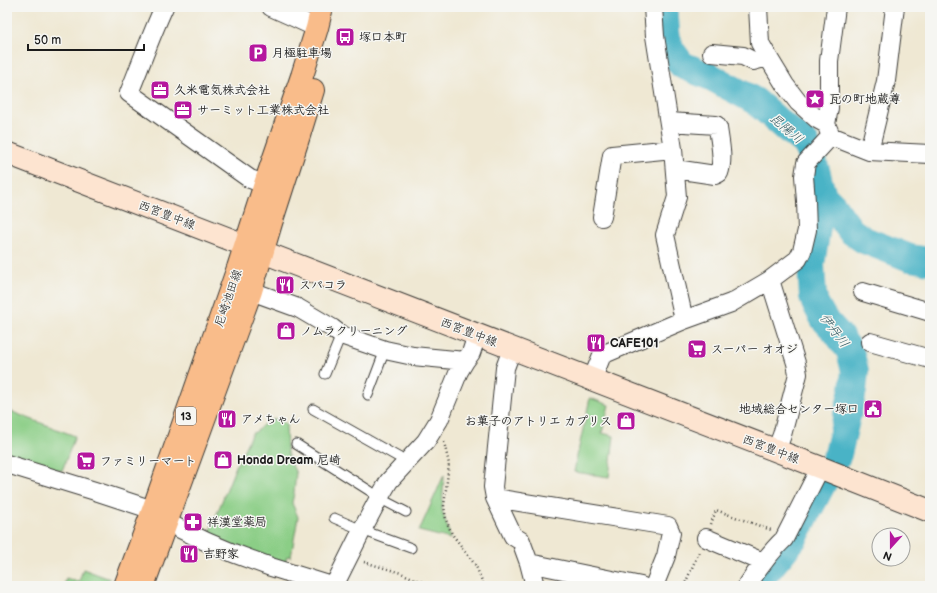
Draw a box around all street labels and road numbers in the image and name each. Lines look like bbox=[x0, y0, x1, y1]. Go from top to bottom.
street label: 西宮豊中線 bbox=[136, 198, 198, 233]
street label: 尼崎池田線 bbox=[212, 267, 245, 329]
street label: 西宮豊中線 bbox=[438, 315, 500, 350]
road number: 13 bbox=[176, 407, 196, 425]
street label: 西宮豊中線 bbox=[740, 432, 802, 467]

